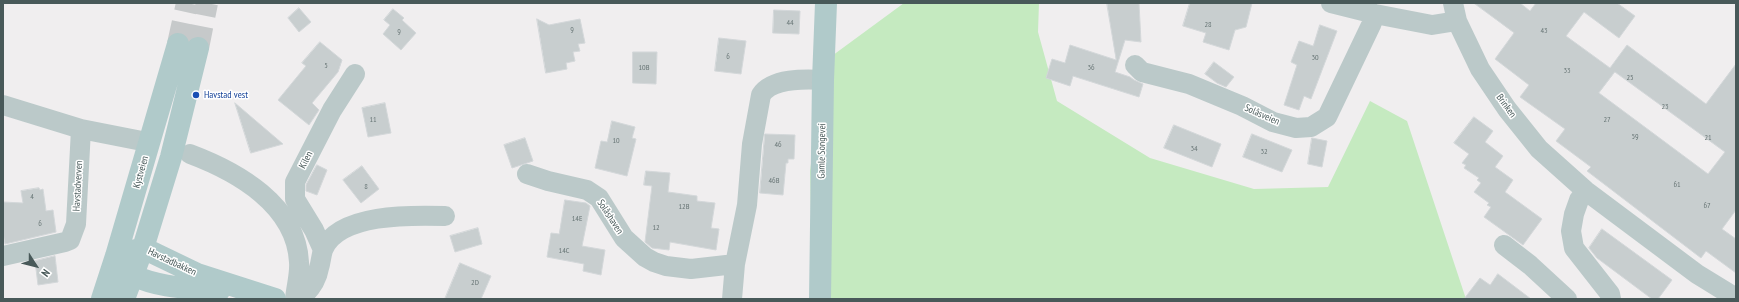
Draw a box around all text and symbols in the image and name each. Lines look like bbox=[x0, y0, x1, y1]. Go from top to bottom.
house number: 44 bbox=[786, 18, 794, 28]
house number: 28 bbox=[1204, 20, 1212, 30]
house number: 9 bbox=[570, 25, 574, 35]
house number: 43 bbox=[1540, 26, 1548, 36]
house number: 9 bbox=[397, 27, 401, 37]
house number: 6 bbox=[726, 52, 730, 62]
house number: 30 bbox=[1311, 53, 1319, 63]
house number: 5 bbox=[324, 61, 328, 71]
house number: 10B bbox=[639, 63, 649, 73]
house number: 36 bbox=[1087, 63, 1095, 73]
house number: 33 bbox=[1563, 66, 1571, 76]
house number: 25 bbox=[1626, 73, 1634, 83]
place label: Havstad vest bbox=[204, 89, 248, 101]
marker: Havstad vest bbox=[191, 90, 201, 100]
street label: Brinken bbox=[1493, 92, 1519, 120]
street label: Solåsveien bbox=[1243, 102, 1281, 128]
house number: 23 bbox=[1661, 102, 1669, 112]
house number: 11 bbox=[369, 115, 377, 125]
house number: 27 bbox=[1603, 115, 1611, 125]
street label: Gamle Songevei bbox=[816, 123, 828, 179]
house number: 59 bbox=[1631, 132, 1639, 142]
house number: 21 bbox=[1704, 133, 1712, 143]
house number: 10 bbox=[612, 136, 620, 146]
house number: 46 bbox=[774, 140, 782, 150]
house number: 34 bbox=[1190, 144, 1198, 154]
house number: 32 bbox=[1260, 147, 1268, 157]
street label: Kilen bbox=[297, 149, 315, 171]
street label: Kystveien bbox=[131, 154, 151, 190]
street label: Havstadverven bbox=[71, 160, 85, 212]
house number: 46B bbox=[769, 176, 779, 186]
house number: 61 bbox=[1673, 180, 1681, 190]
house number: 8 bbox=[364, 182, 368, 192]
house number: 4 bbox=[30, 192, 34, 202]
street label: Solåshaven bbox=[594, 197, 626, 237]
house number: 67 bbox=[1703, 201, 1711, 211]
house number: 12B bbox=[679, 202, 689, 212]
house number: 14E bbox=[572, 214, 582, 224]
house number: 6 bbox=[38, 219, 42, 229]
house number: 12 bbox=[652, 223, 660, 233]
north arrow bbox=[16, 246, 56, 286]
street label: Havstadbakken bbox=[146, 246, 198, 278]
house number: 14C bbox=[559, 246, 569, 256]
text: N bbox=[38, 267, 53, 280]
house number: 2D bbox=[471, 278, 479, 288]

